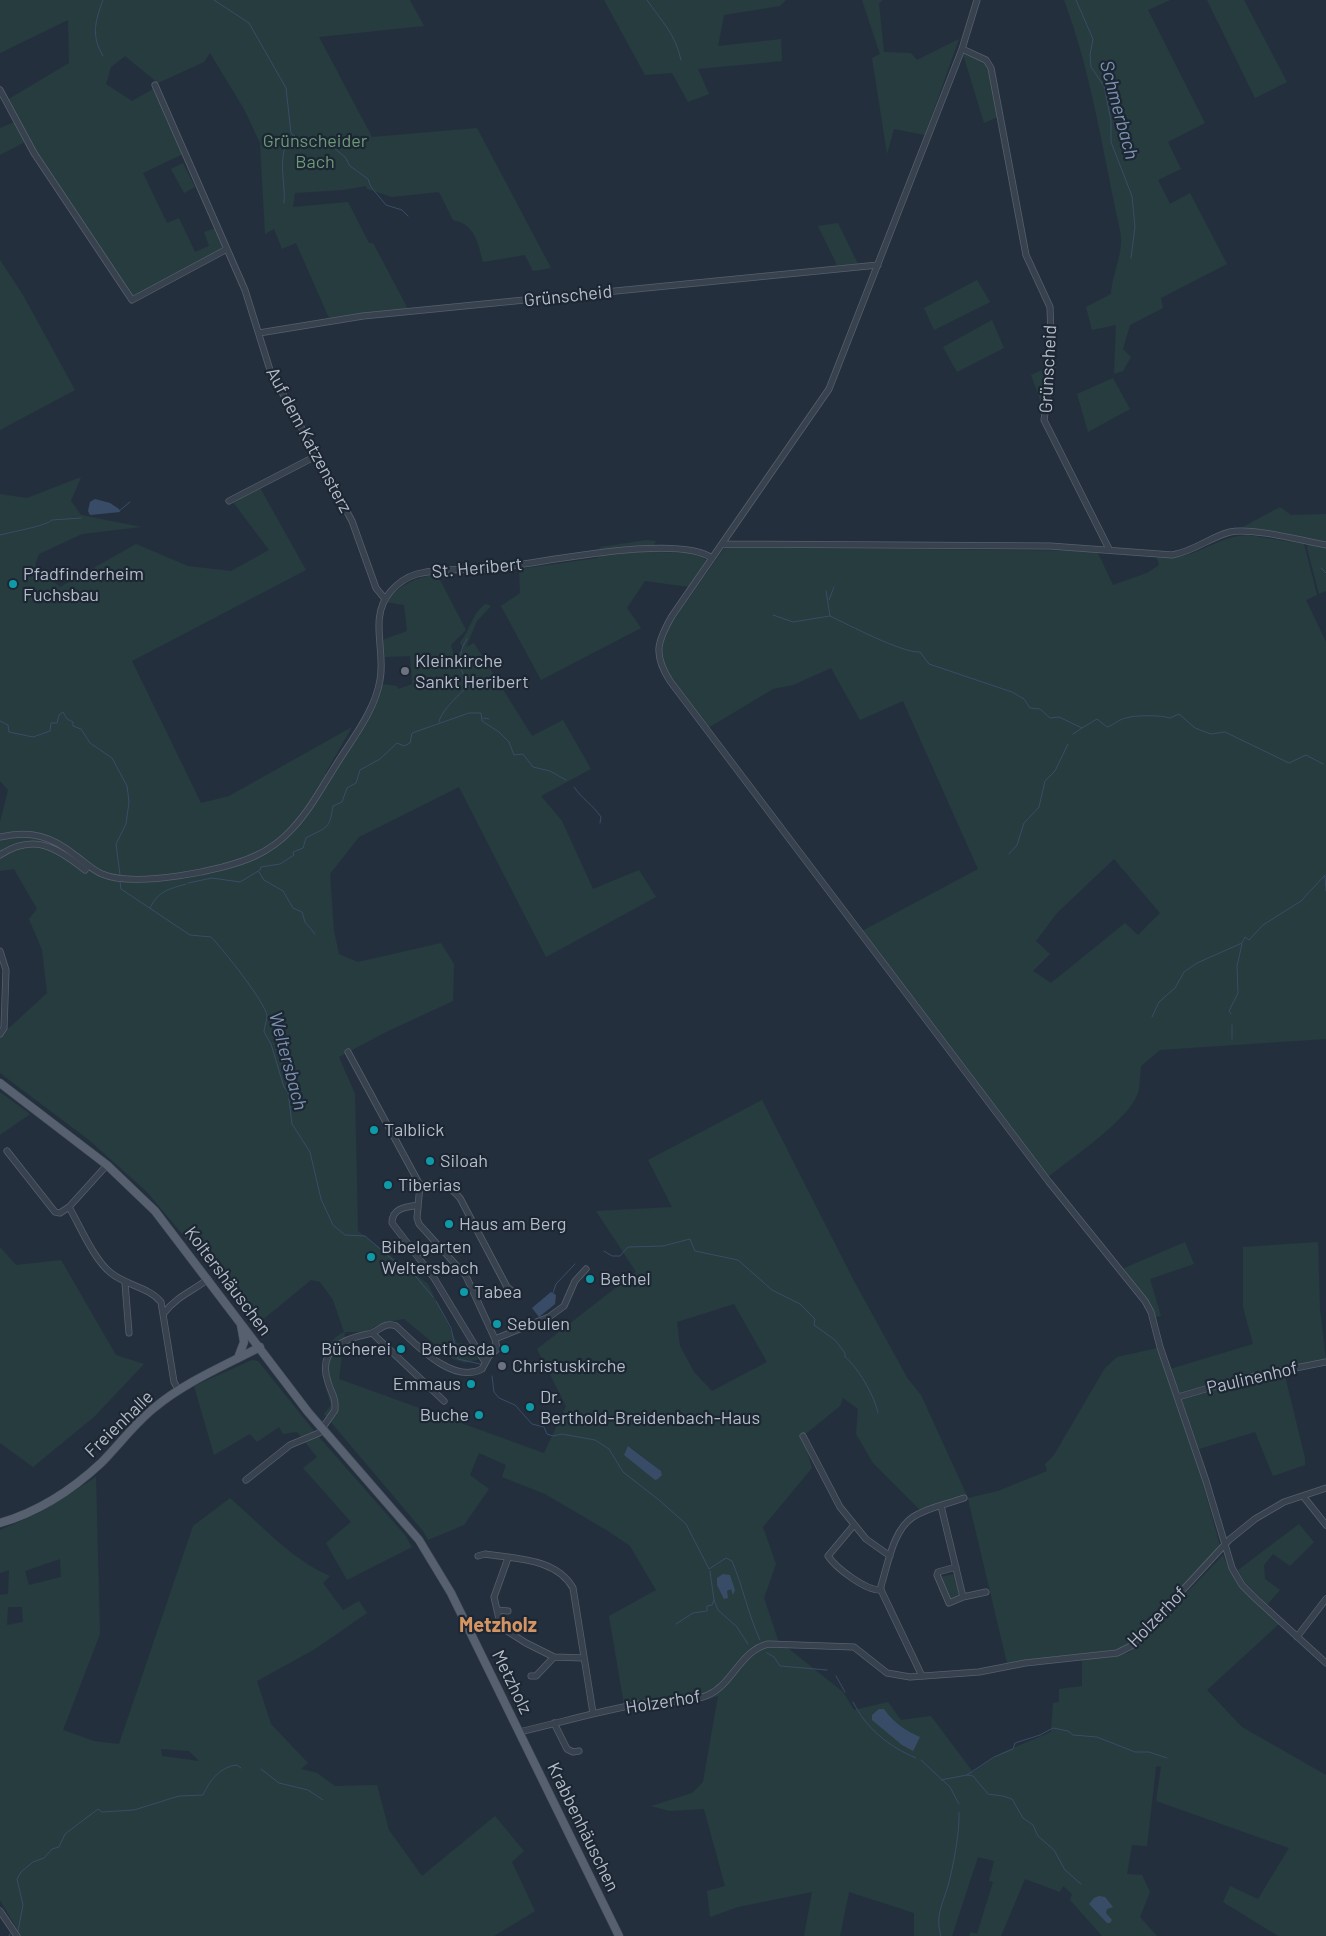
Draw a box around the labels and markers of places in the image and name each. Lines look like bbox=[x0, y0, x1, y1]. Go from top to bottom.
place label: Pfadfinderheim Fuchsbau bbox=[23, 563, 144, 606]
marker: Pfadfinderheim Fuchsbau bbox=[7, 578, 19, 590]
place label: Kleinkirche Sankt Heribert bbox=[415, 650, 529, 692]
marker: Kleinkirche Sankt Heribert bbox=[399, 665, 411, 677]
place label: Talblick bbox=[384, 1119, 444, 1141]
marker: Talblick bbox=[368, 1124, 380, 1136]
place label: Siloah bbox=[440, 1150, 488, 1172]
marker: Siloah bbox=[424, 1155, 436, 1167]
place label: Tiberias bbox=[398, 1174, 461, 1196]
marker: Tiberias bbox=[382, 1179, 394, 1191]
place label: Haus am Berg bbox=[459, 1213, 566, 1235]
marker: Haus am Berg bbox=[443, 1218, 455, 1230]
place label: Bibelgarten Weltersbach bbox=[381, 1236, 479, 1278]
marker: Bibelgarten Weltersbach bbox=[365, 1251, 377, 1263]
place label: Bethel bbox=[600, 1268, 651, 1290]
marker: Bethel bbox=[584, 1273, 596, 1285]
place label: Tabea bbox=[474, 1281, 522, 1303]
marker: Tabea bbox=[458, 1286, 470, 1298]
place label: Sebulen bbox=[507, 1313, 570, 1335]
marker: Sebulen bbox=[491, 1318, 503, 1330]
place label: Bücherei bbox=[321, 1338, 391, 1360]
place label: Bethesda bbox=[421, 1338, 495, 1360]
marker: Bücherei bbox=[395, 1343, 407, 1355]
marker: Bethesda bbox=[499, 1343, 511, 1355]
place label: Christuskirche bbox=[512, 1355, 626, 1377]
marker: Christuskirche bbox=[496, 1360, 508, 1372]
place label: Emmaus bbox=[393, 1373, 461, 1395]
marker: Emmaus bbox=[465, 1378, 477, 1390]
place label: Dr. Berthold-Breidenbach-Haus bbox=[540, 1386, 760, 1428]
marker: Dr. Berthold-Breidenbach-Haus bbox=[524, 1401, 536, 1413]
place label: Buche bbox=[420, 1404, 469, 1426]
marker: Buche bbox=[473, 1409, 485, 1421]

